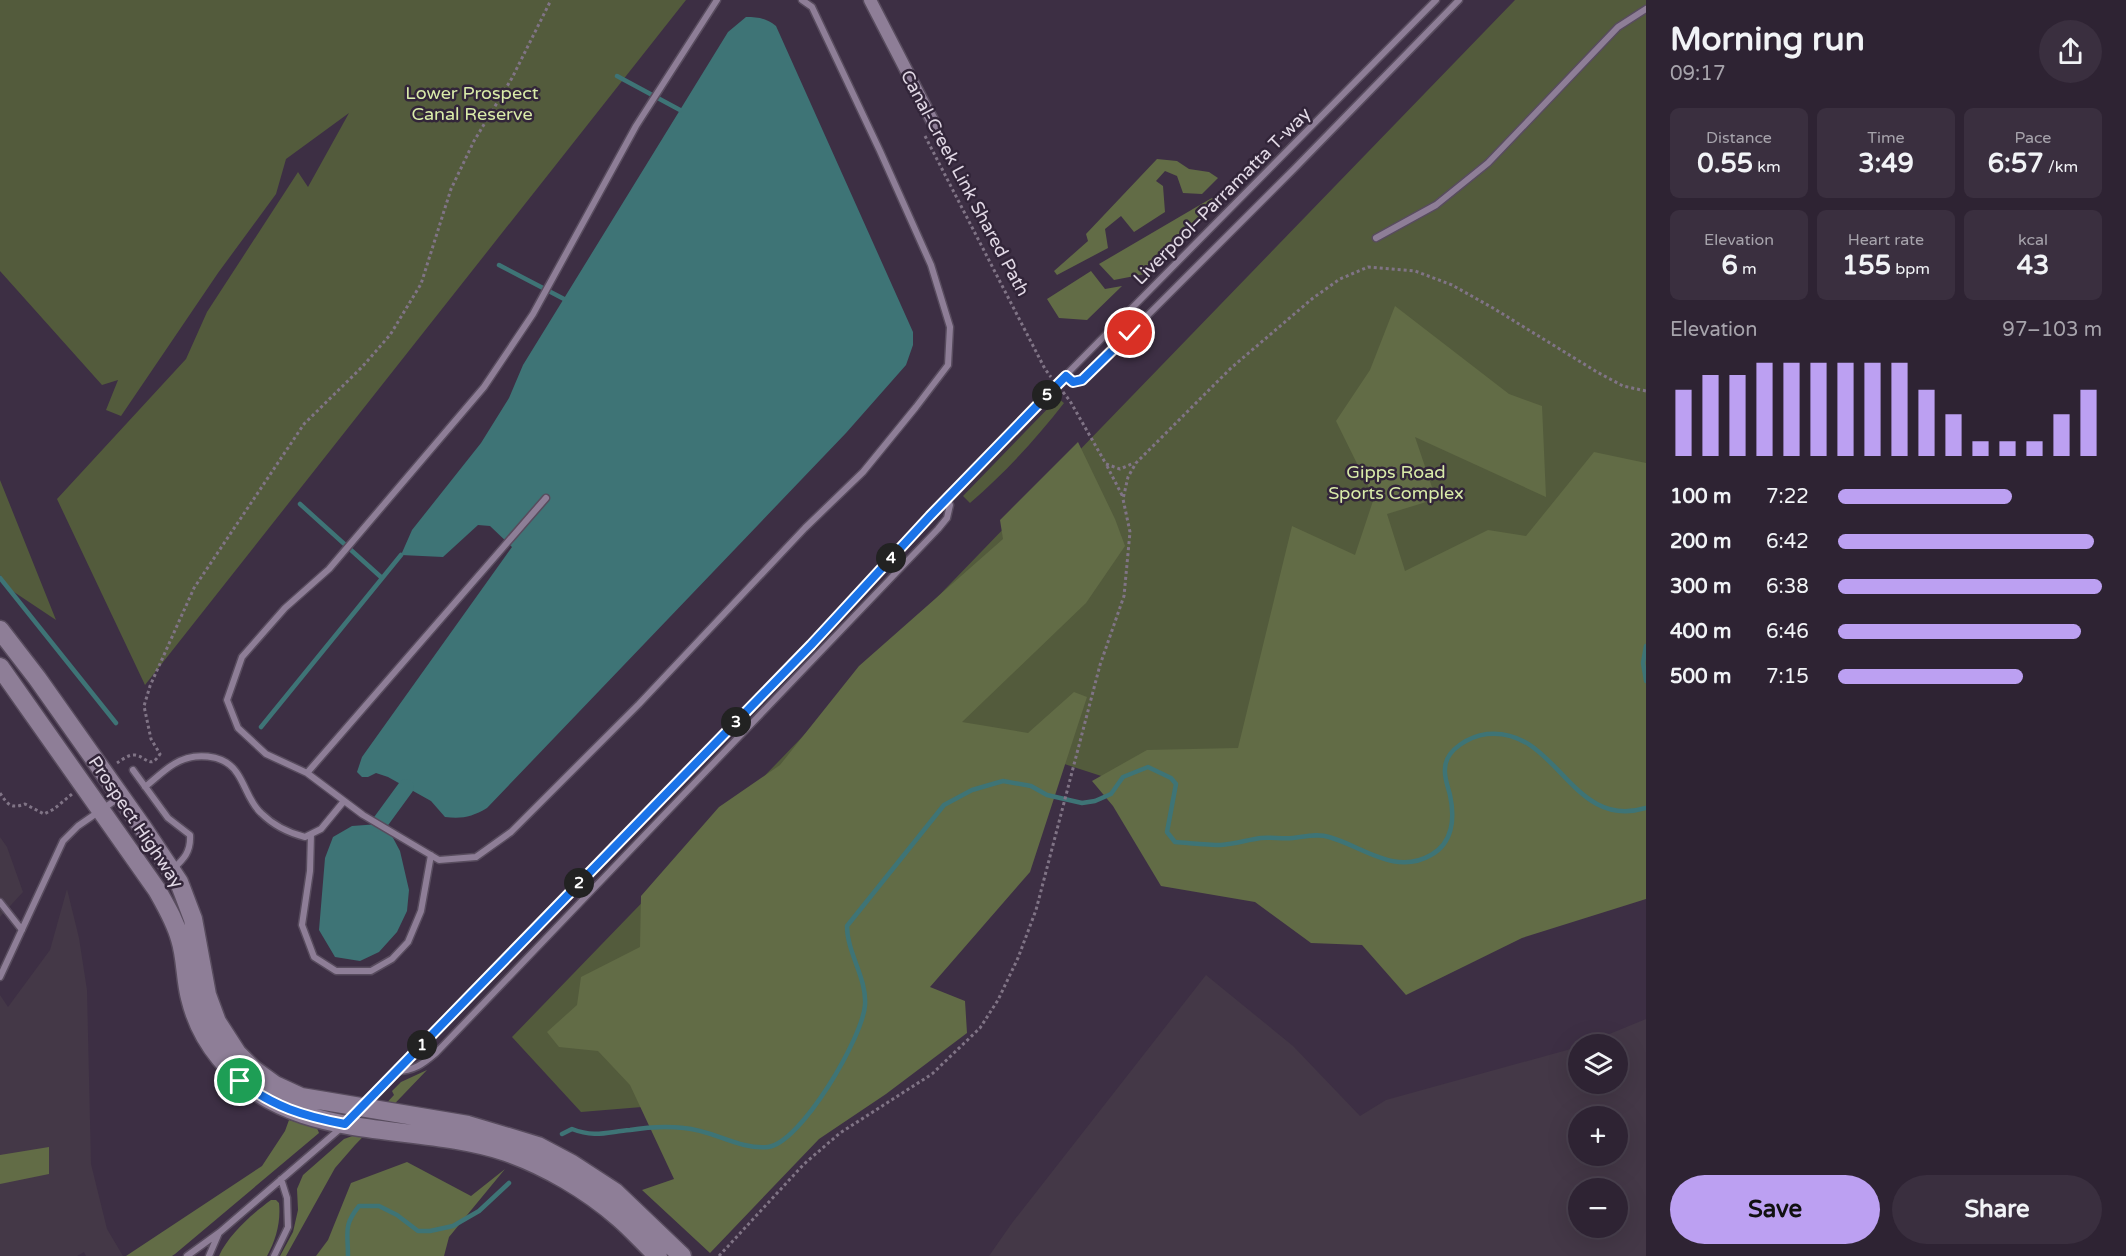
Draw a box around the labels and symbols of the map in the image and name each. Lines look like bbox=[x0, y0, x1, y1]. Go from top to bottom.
street label: Canal-Creek Link Shared Path bbox=[896, 66, 1034, 300]
park label: Lower Prospect Canal Reserve bbox=[405, 82, 539, 125]
street label: Liverpool–Parramatta T-way bbox=[1129, 103, 1315, 289]
pin bbox=[1104, 307, 1155, 358]
pin: 5 bbox=[1032, 380, 1062, 410]
park label: Gipps Road Sports Complex bbox=[1328, 461, 1464, 504]
pin: 4 bbox=[876, 543, 906, 573]
pin: 3 bbox=[721, 707, 751, 737]
street label: Prospect Highway bbox=[84, 752, 189, 893]
pin: 2 bbox=[564, 868, 594, 898]
pin: 1 bbox=[407, 1030, 437, 1060]
pin bbox=[214, 1055, 265, 1106]

